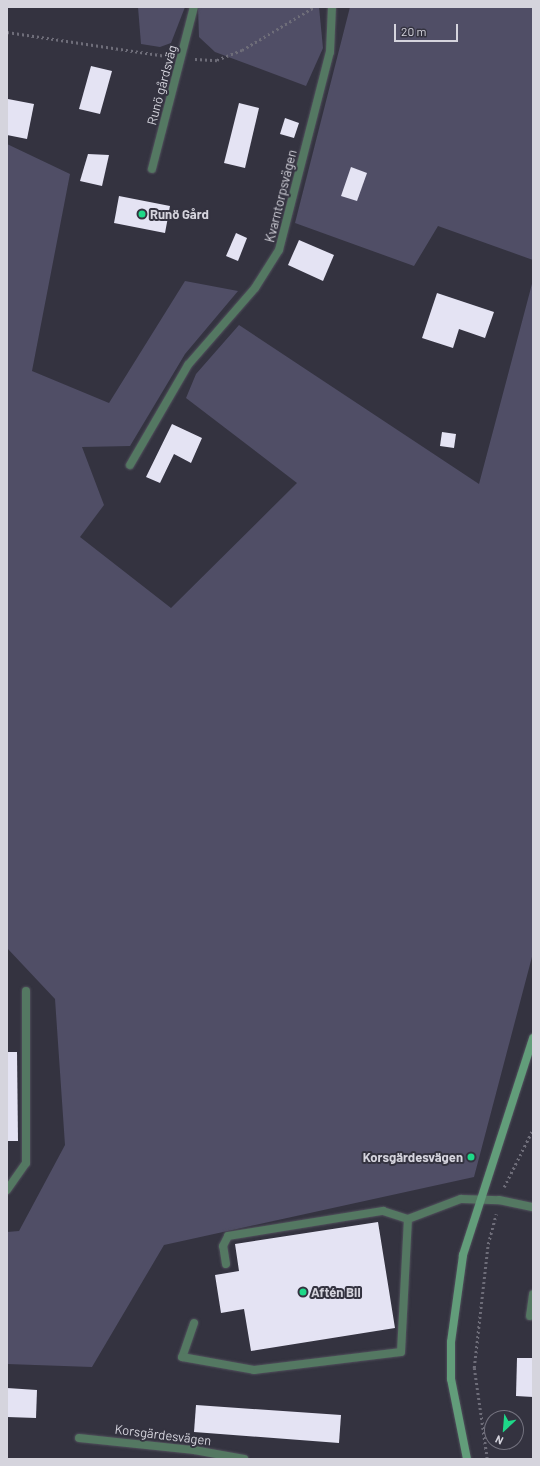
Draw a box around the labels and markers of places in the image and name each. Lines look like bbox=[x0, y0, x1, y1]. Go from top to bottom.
place label: Runö Gård bbox=[150, 206, 209, 222]
marker: Runö Gård bbox=[137, 209, 147, 219]
place label: Korsgärdesvägen bbox=[363, 1149, 463, 1165]
marker: Korsgärdesvägen bbox=[466, 1152, 476, 1162]
place label: Aftén Bil bbox=[311, 1284, 361, 1300]
marker: Aftén Bil bbox=[298, 1287, 308, 1297]

